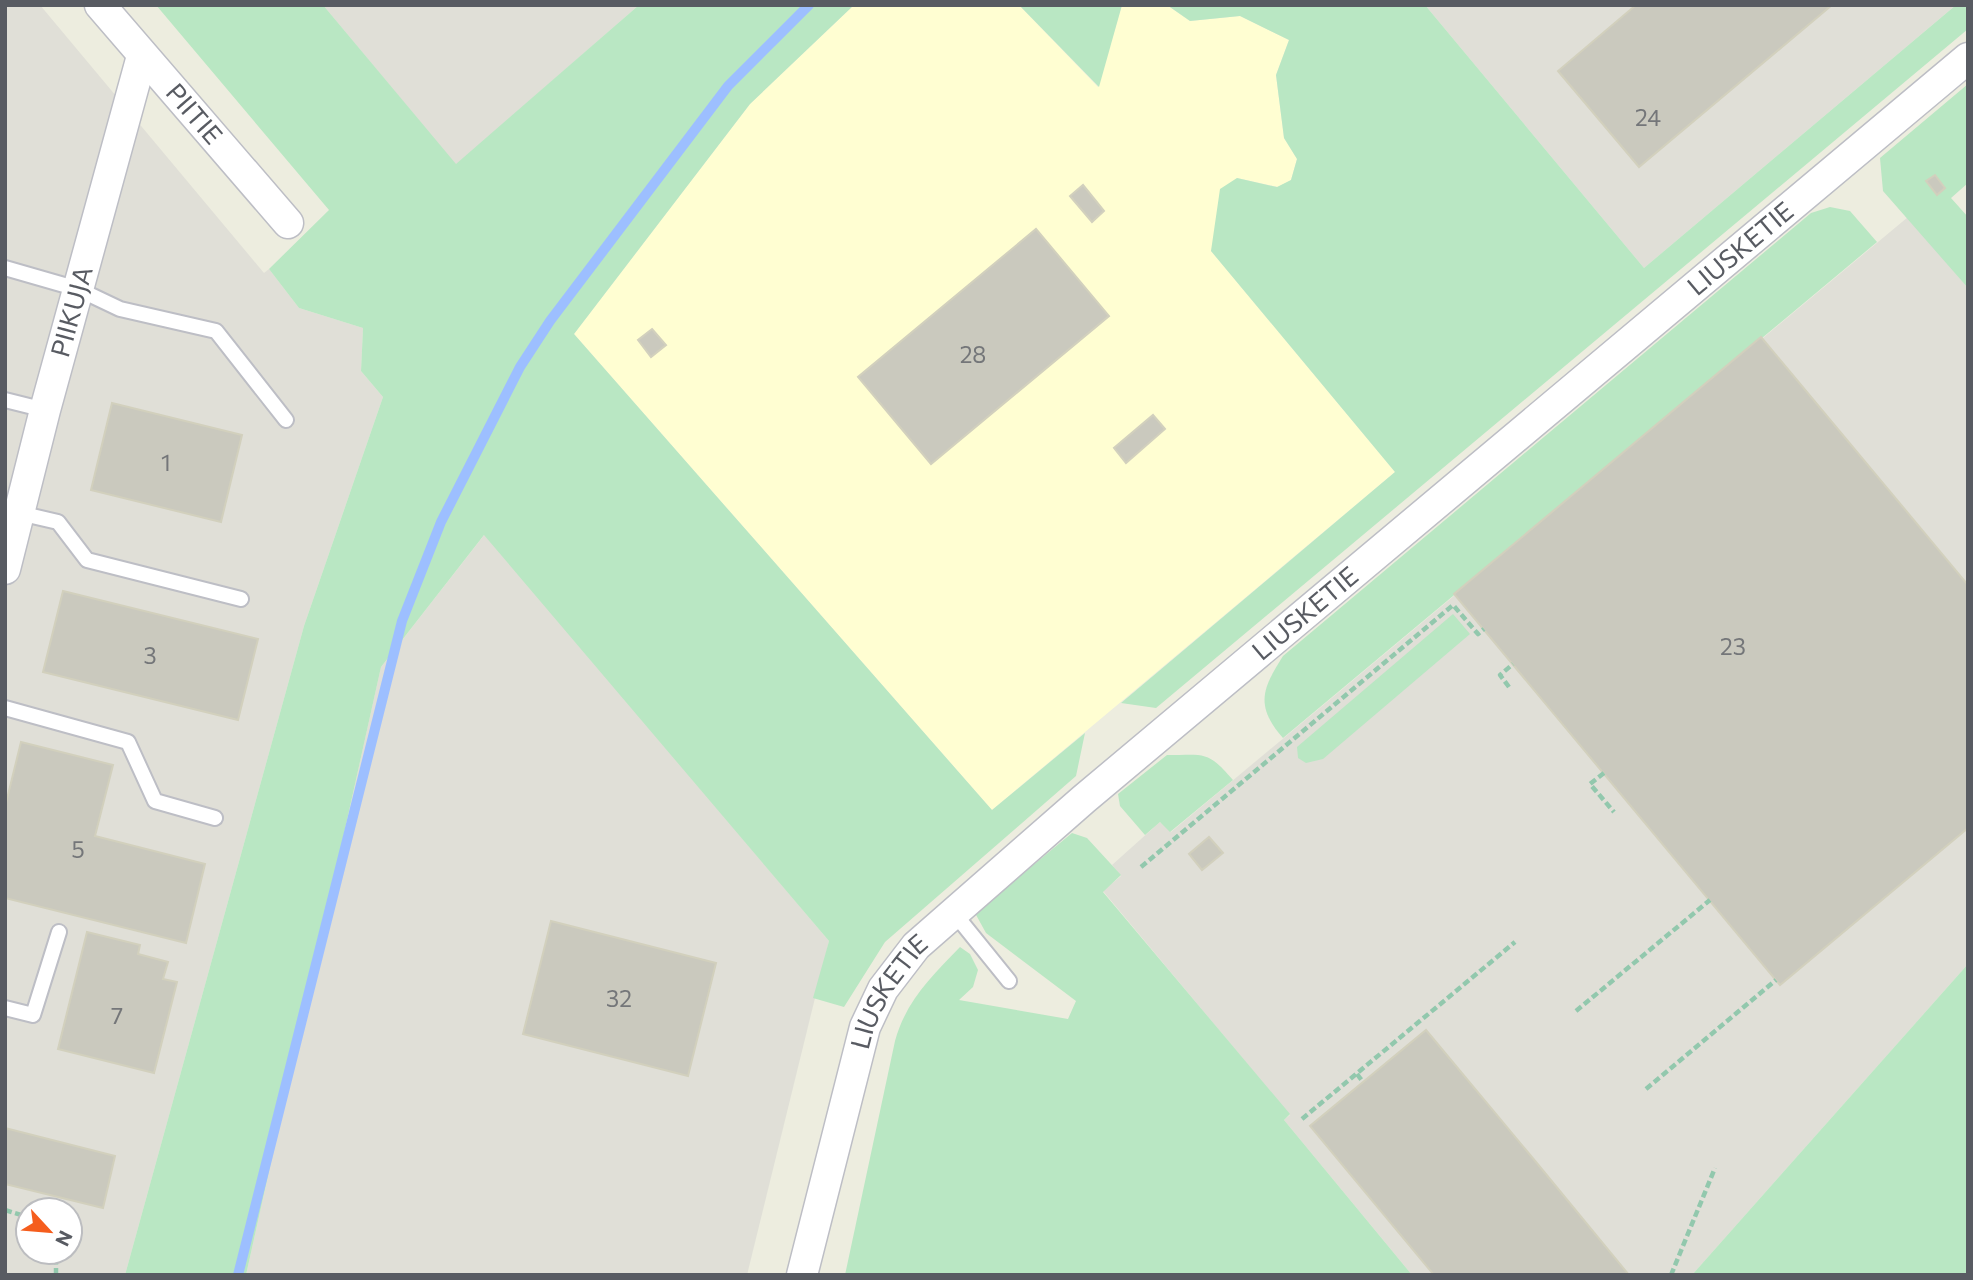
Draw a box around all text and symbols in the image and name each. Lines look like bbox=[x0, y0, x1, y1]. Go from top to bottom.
street label: PIITIE bbox=[160, 76, 230, 150]
house number: 24 bbox=[1635, 103, 1661, 131]
street label: LIUSKETIE bbox=[1680, 194, 1799, 301]
street label: PIIKUJA bbox=[43, 262, 98, 360]
house number: 28 bbox=[960, 340, 986, 368]
house number: 1 bbox=[161, 448, 171, 476]
street label: LIUSKETIE bbox=[1245, 559, 1364, 666]
house number: 23 bbox=[1720, 632, 1746, 660]
house number: 3 bbox=[143, 641, 157, 669]
house number: 5 bbox=[71, 835, 85, 863]
street label: LIUSKETIE bbox=[843, 926, 933, 1052]
house number: 32 bbox=[606, 984, 632, 1012]
house number: 7 bbox=[111, 1001, 123, 1029]
north arrow bbox=[14, 1196, 84, 1266]
text: N bbox=[51, 1227, 78, 1250]

